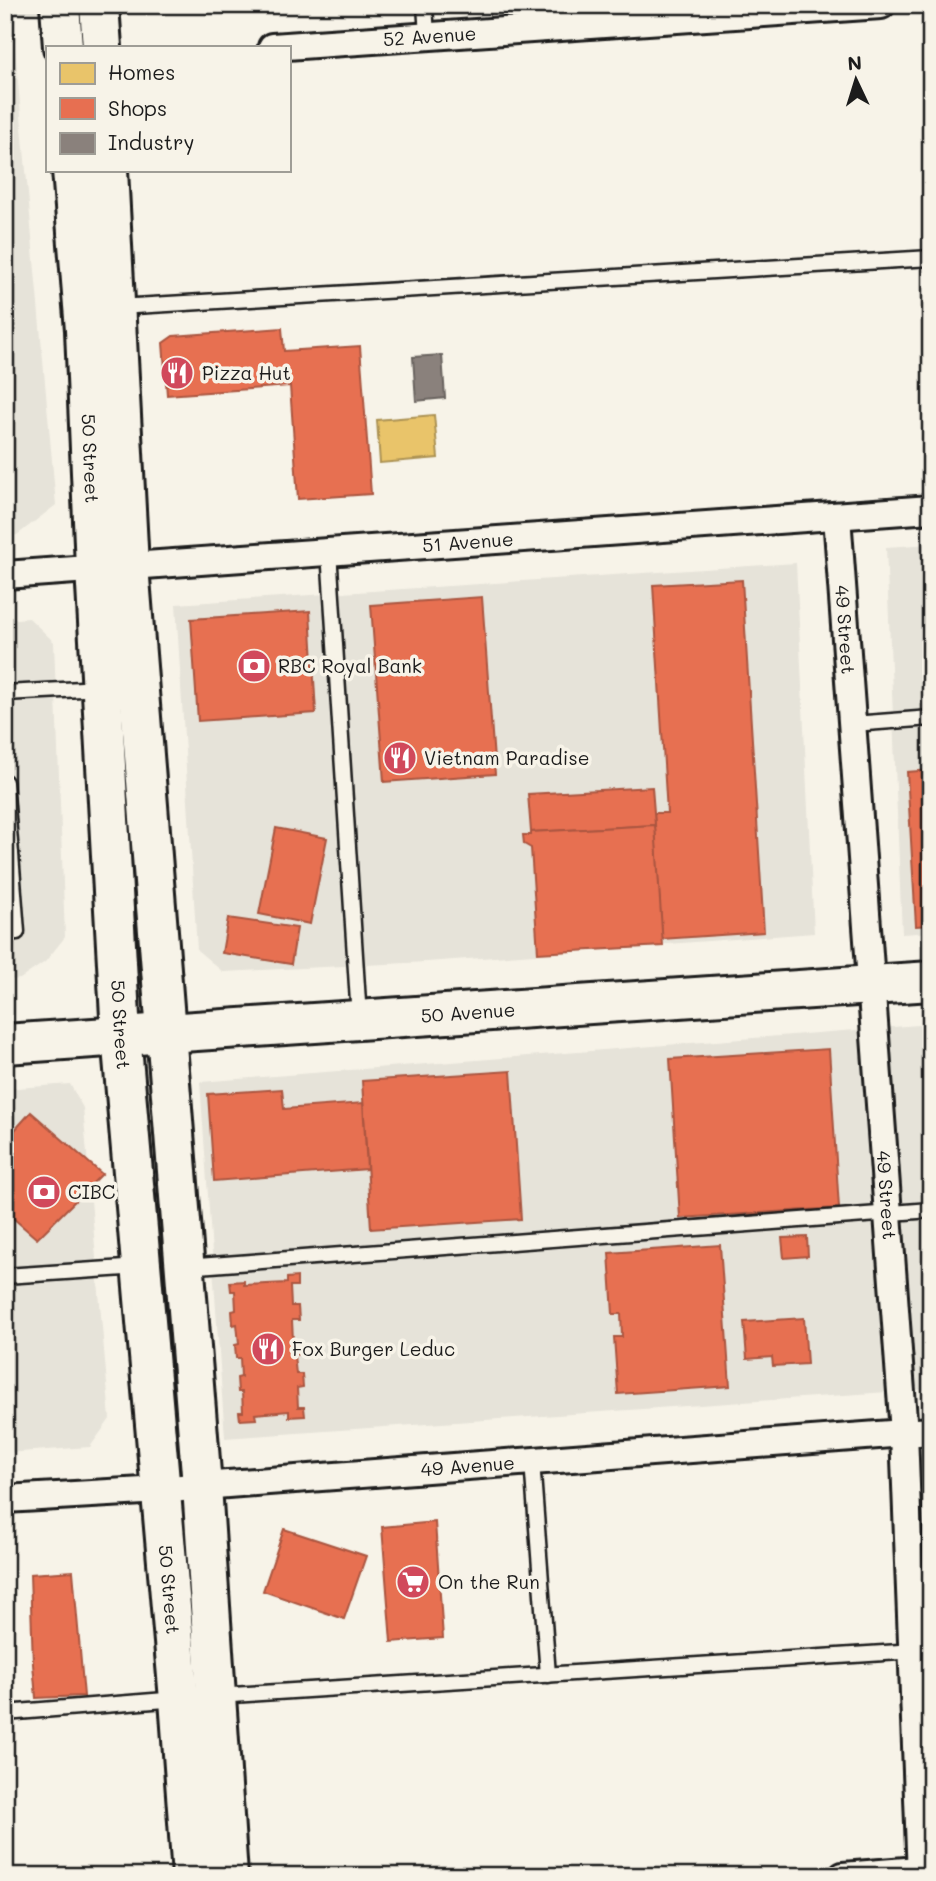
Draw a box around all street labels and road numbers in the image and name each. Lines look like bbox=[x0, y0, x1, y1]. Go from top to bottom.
street label: 52 Avenue bbox=[382, 20, 477, 51]
street label: 50 Street bbox=[77, 413, 105, 504]
street label: 51 Avenue bbox=[421, 526, 514, 557]
street label: 49 Street bbox=[830, 584, 862, 675]
street label: 50 Street bbox=[106, 979, 137, 1070]
street label: 50 Avenue bbox=[420, 996, 516, 1028]
street label: 49 Street bbox=[871, 1150, 903, 1240]
street label: 49 Avenue bbox=[420, 1449, 516, 1481]
street label: 50 Street bbox=[154, 1544, 186, 1635]

